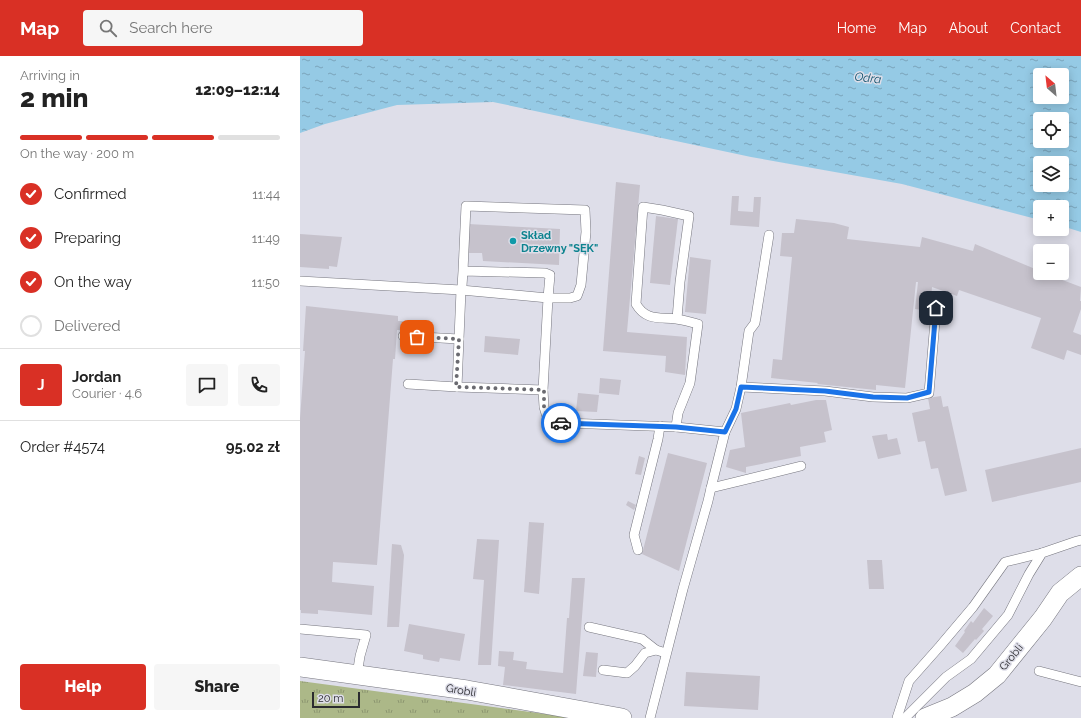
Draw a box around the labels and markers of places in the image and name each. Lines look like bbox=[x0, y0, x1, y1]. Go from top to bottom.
place label: Skład Drzewny "SĘK" bbox=[521, 229, 598, 255]
marker: Skład Drzewny "SĘK" bbox=[508, 236, 518, 246]
pin bbox=[919, 291, 953, 325]
pin bbox=[400, 320, 434, 354]

